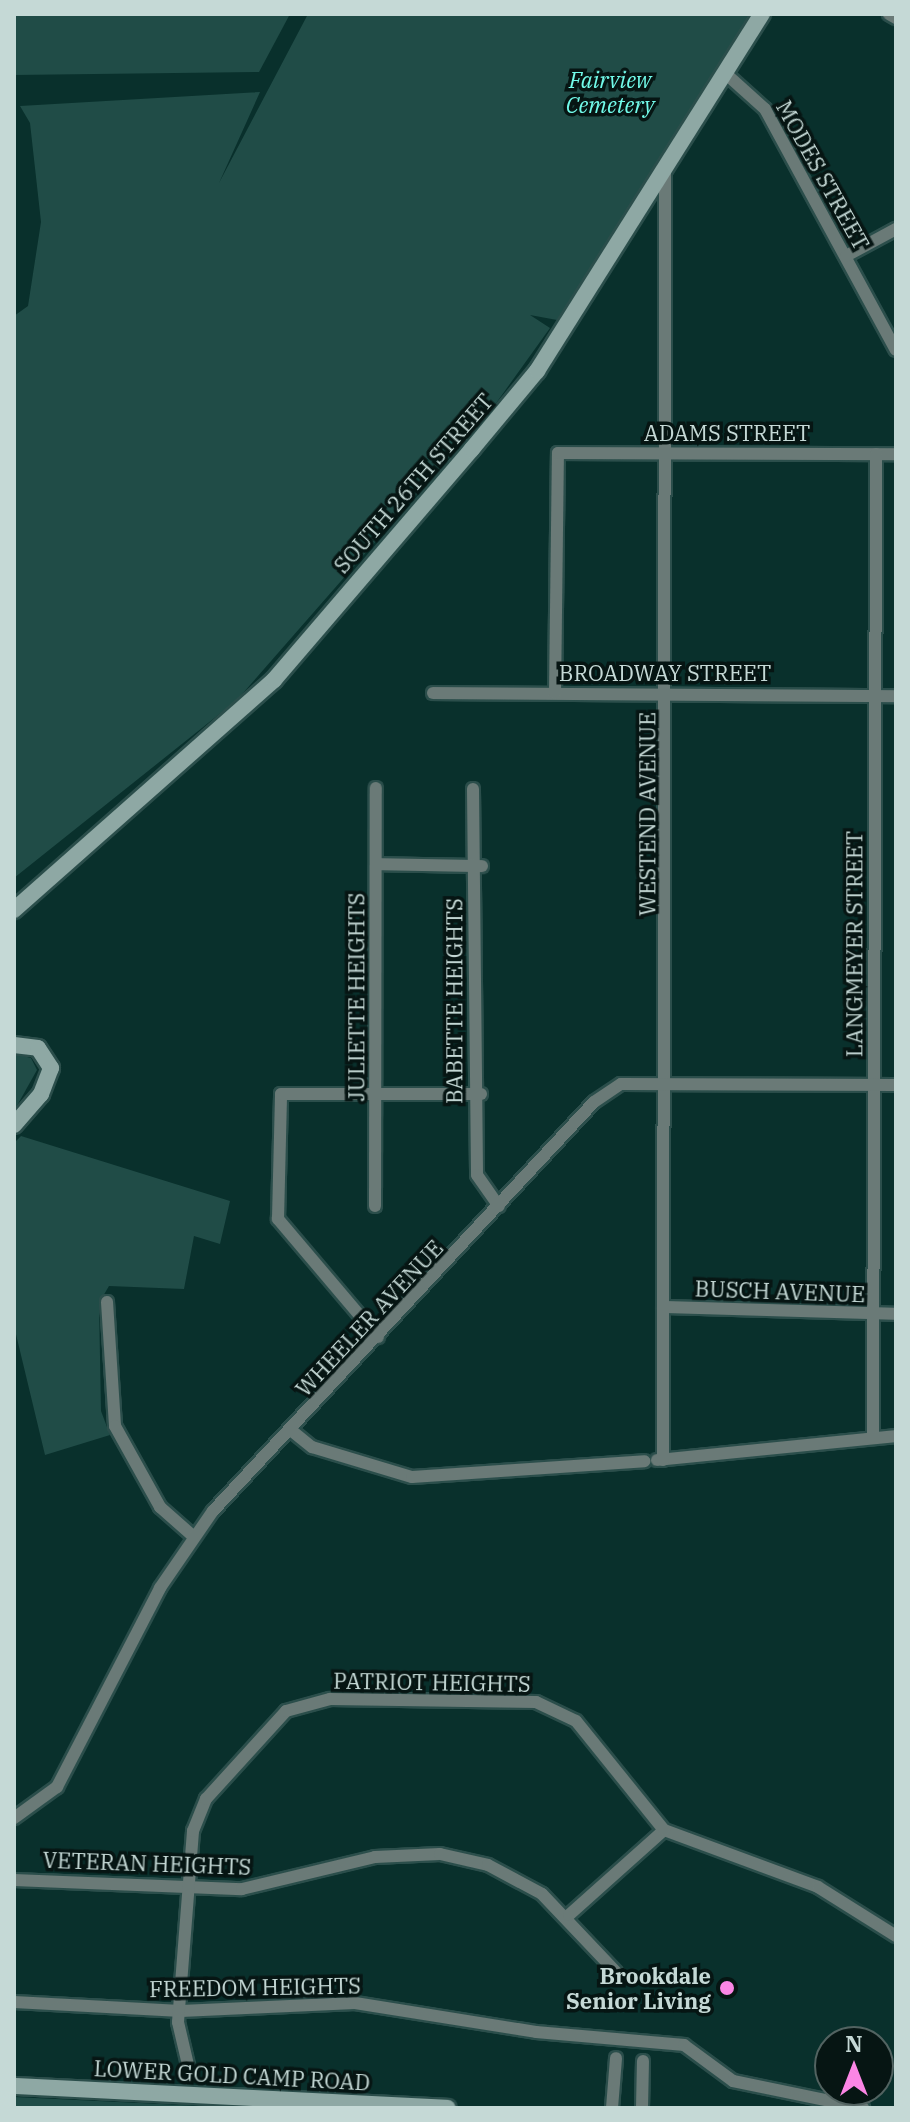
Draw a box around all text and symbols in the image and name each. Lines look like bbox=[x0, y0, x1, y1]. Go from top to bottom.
park label: Fairview Cemetery bbox=[566, 66, 654, 118]
street label: MODES STREET bbox=[771, 96, 875, 254]
street label: SOUTH 26TH STREET bbox=[328, 388, 498, 578]
street label: ADAMS STREET bbox=[644, 420, 810, 446]
street label: BROADWAY STREET bbox=[559, 660, 771, 686]
street label: WESTEND AVENUE bbox=[634, 712, 660, 916]
street label: LANGMEYER STREET bbox=[841, 831, 867, 1057]
street label: JULIETTE HEIGHTS bbox=[343, 893, 369, 1101]
street label: BABETTE HEIGHTS bbox=[441, 898, 467, 1104]
street label: WHEELER AVENUE bbox=[290, 1234, 448, 1402]
street label: BUSCH AVENUE bbox=[694, 1275, 866, 1307]
street label: PATRIOT HEIGHTS bbox=[333, 1667, 531, 1697]
street label: VETERAN HEIGHTS bbox=[42, 1846, 252, 1880]
place label: Brookdale Senior Living bbox=[566, 1962, 711, 2014]
street label: FREEDOM HEIGHTS bbox=[149, 1972, 361, 2002]
marker: Brookdale Senior Living bbox=[718, 1979, 736, 1997]
north arrow bbox=[814, 2026, 894, 2106]
text: N bbox=[845, 2029, 863, 2058]
street label: LOWER GOLD CAMP ROAD bbox=[93, 2055, 371, 2095]

